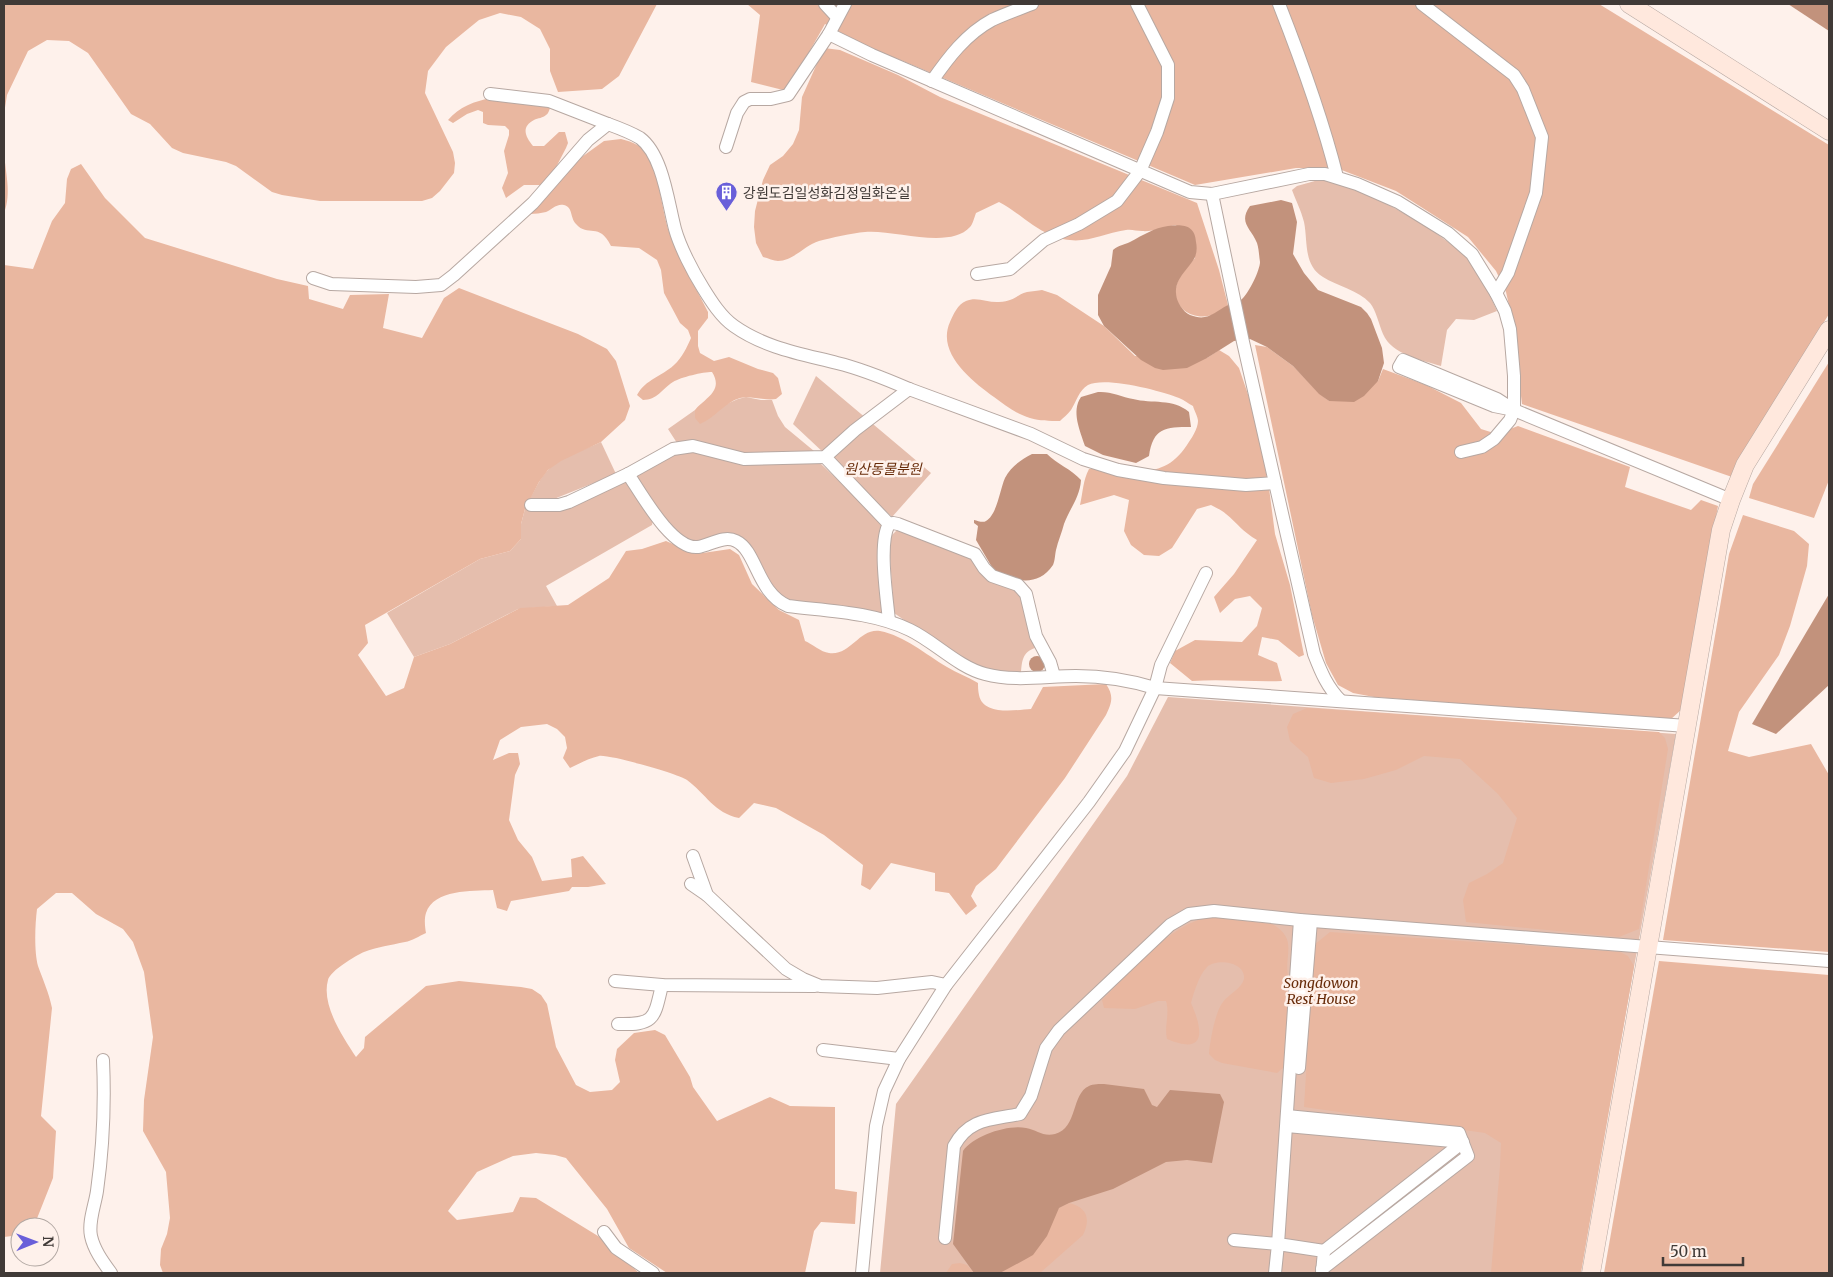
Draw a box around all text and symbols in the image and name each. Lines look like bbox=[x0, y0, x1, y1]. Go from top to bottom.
building icon: 강원도김일성화김정일화온실 bbox=[715, 181, 739, 212]
place label: 강원도김일성화김정일화온실 bbox=[743, 184, 910, 202]
park label: 원산동물분원 bbox=[844, 460, 923, 478]
park label: Songdowon Rest House bbox=[1283, 974, 1359, 1008]
north arrow bbox=[10, 1217, 60, 1267]
scale bar bbox=[1663, 1234, 1743, 1266]
text: N bbox=[39, 1236, 57, 1247]
text: 50 m bbox=[1670, 1242, 1707, 1261]

